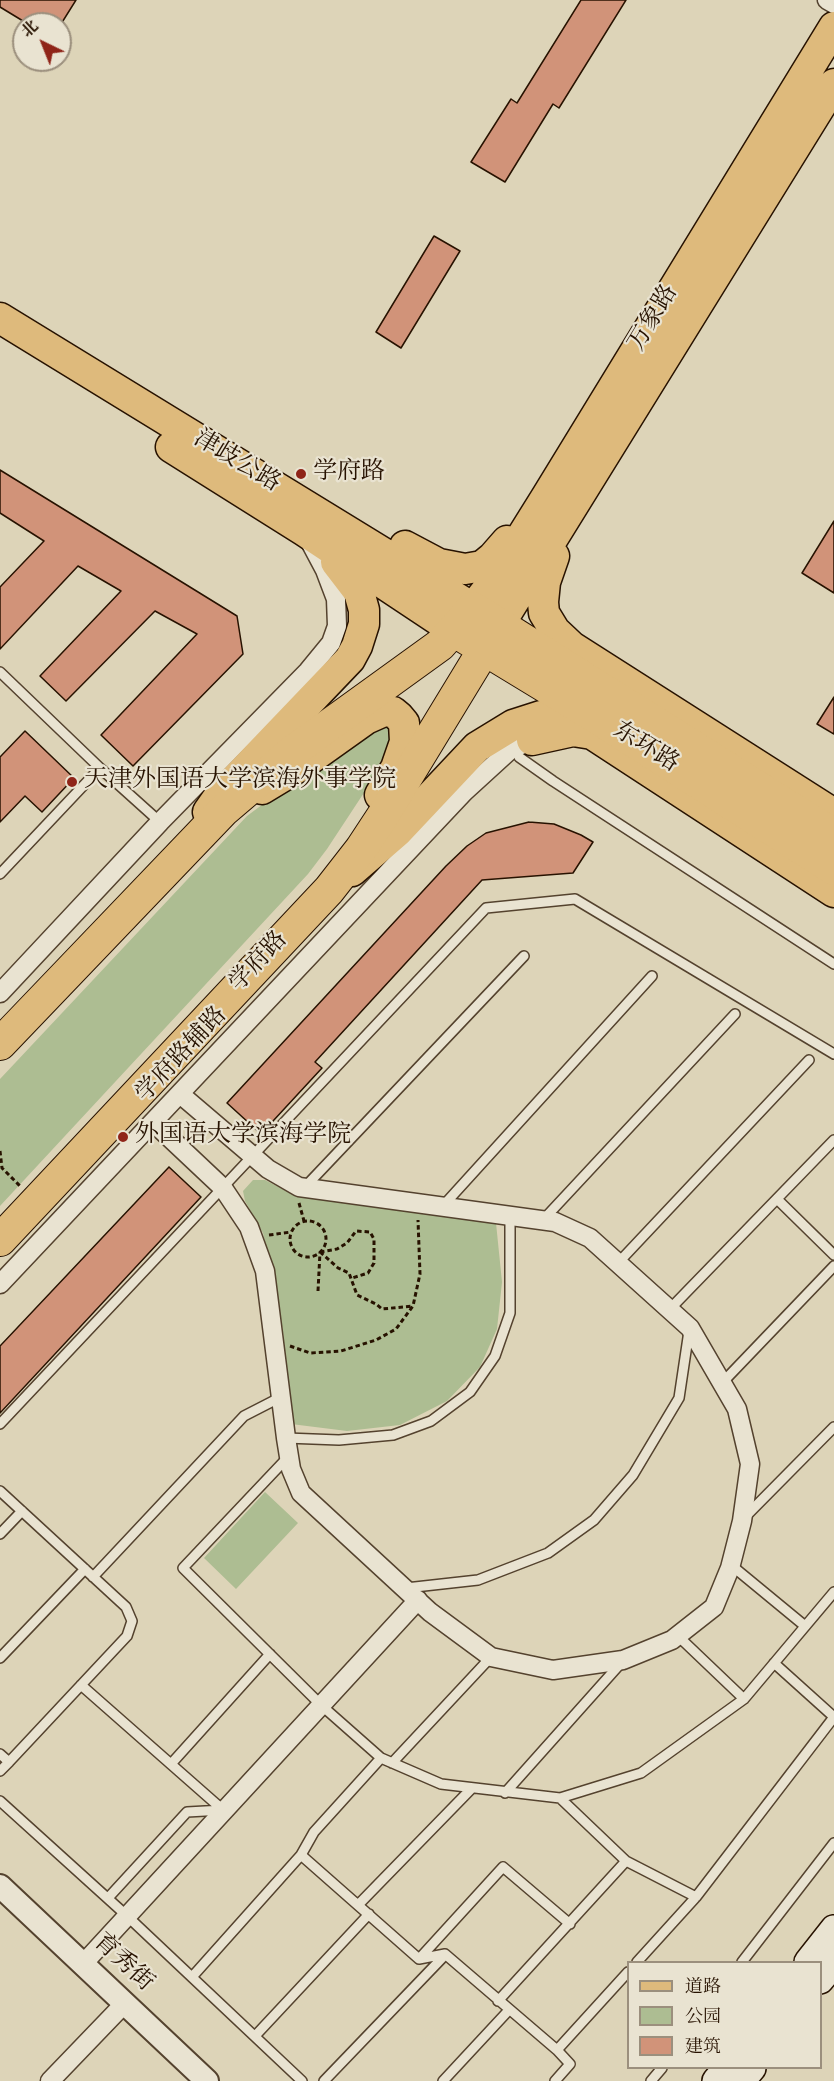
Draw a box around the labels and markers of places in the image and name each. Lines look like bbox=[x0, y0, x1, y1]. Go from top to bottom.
place label: 学府路 bbox=[313, 460, 385, 488]
marker: 学府路 bbox=[294, 467, 308, 481]
place label: 天津外国语大学滨海外事学院 bbox=[84, 768, 396, 796]
marker: 天津外国语大学滨海外事学院 bbox=[65, 775, 79, 789]
place label: 外国语大学滨海学院 bbox=[135, 1123, 351, 1151]
marker: 外国语大学滨海学院 bbox=[116, 1130, 130, 1144]

